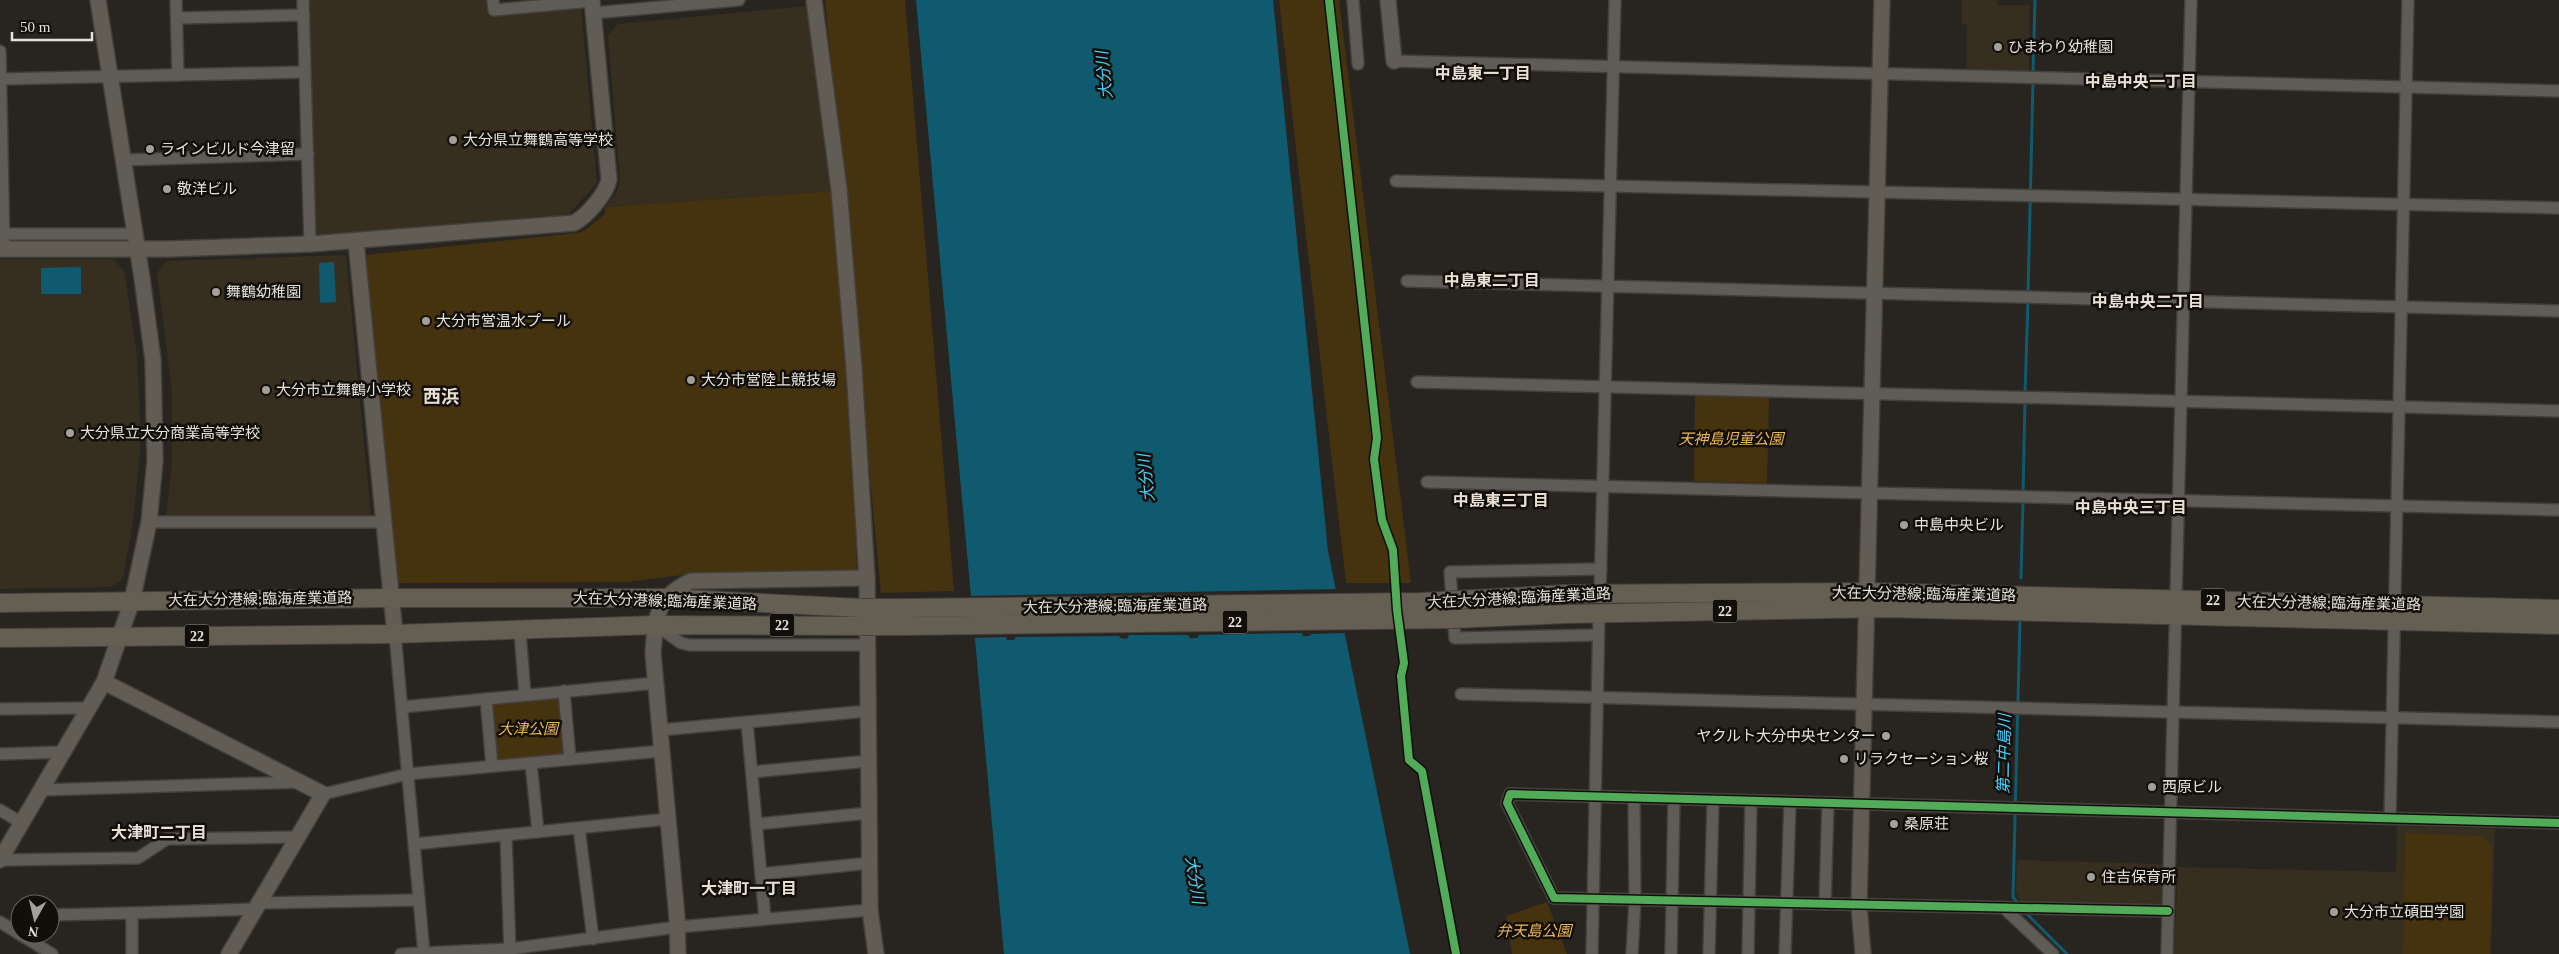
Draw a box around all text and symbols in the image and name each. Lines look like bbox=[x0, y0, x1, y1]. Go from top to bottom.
scale bar bbox=[12, 10, 92, 42]
text: 50 m bbox=[20, 19, 51, 35]
place label: ひまわり幼稚園 bbox=[2008, 39, 2113, 55]
marker: ひまわり幼稚園 bbox=[1992, 41, 2004, 53]
water label: 大分川 bbox=[1093, 48, 1115, 100]
district label: 中島東一丁目 bbox=[1435, 65, 1531, 82]
district label: 中島中央一丁目 bbox=[2085, 73, 2197, 90]
place label: 大分県立舞鶴高等学校 bbox=[463, 132, 613, 148]
marker: 大分県立舞鶴高等学校 bbox=[447, 134, 459, 146]
place label: ラインビルド今津留 bbox=[160, 141, 295, 157]
marker: ラインビルド今津留 bbox=[144, 143, 156, 155]
place label: 敬洋ビル bbox=[177, 181, 237, 197]
marker: 敬洋ビル bbox=[161, 183, 173, 195]
district label: 中島東二丁目 bbox=[1444, 272, 1540, 289]
place label: 舞鶴幼稚園 bbox=[226, 284, 301, 300]
marker: 舞鶴幼稚園 bbox=[210, 286, 222, 298]
district label: 中島中央二丁目 bbox=[2092, 293, 2204, 310]
place label: 大分市営温水プール bbox=[436, 313, 571, 329]
marker: 大分市営温水プール bbox=[420, 315, 432, 327]
place label: 大分市営陸上競技場 bbox=[701, 372, 836, 388]
marker: 大分市営陸上競技場 bbox=[685, 374, 697, 386]
place label: 大分市立舞鶴小学校 bbox=[276, 382, 411, 398]
marker: 大分市立舞鶴小学校 bbox=[260, 384, 272, 396]
district label: 西浜 bbox=[423, 387, 459, 407]
place label: 大分県立大分商業高等学校 bbox=[80, 425, 260, 441]
marker: 大分県立大分商業高等学校 bbox=[64, 427, 76, 439]
park label: 天神島児童公園 bbox=[1678, 431, 1785, 447]
water label: 大分川 bbox=[1135, 451, 1157, 503]
district label: 中島東三丁目 bbox=[1453, 492, 1549, 509]
district label: 中島中央三丁目 bbox=[2075, 499, 2187, 516]
place label: 中島中央ビル bbox=[1914, 517, 2004, 533]
marker: 中島中央ビル bbox=[1898, 519, 1910, 531]
street label: 大在大分港線;臨海産業道路 bbox=[1832, 584, 2016, 604]
street label: 大在大分港線;臨海産業道路 bbox=[1427, 585, 1611, 611]
road number: 22 bbox=[2200, 588, 2226, 612]
street label: 大在大分港線;臨海産業道路 bbox=[168, 589, 352, 609]
street label: 大在大分港線;臨海産業道路 bbox=[573, 590, 757, 612]
street label: 大在大分港線;臨海産業道路 bbox=[2237, 593, 2421, 613]
street label: 大在大分港線;臨海産業道路 bbox=[1023, 596, 1207, 616]
road number: 22 bbox=[1712, 600, 1738, 622]
road number: 22 bbox=[1222, 610, 1248, 634]
road number: 22 bbox=[770, 614, 794, 636]
road number: 22 bbox=[184, 624, 210, 648]
water label: 第二中島川 bbox=[1995, 712, 2013, 794]
park label: 大津公園 bbox=[498, 721, 560, 737]
place label: ヤクルト大分中央センター bbox=[1696, 728, 1876, 744]
marker: ヤクルト大分中央センター bbox=[1880, 730, 1892, 742]
place label: リラクセーション桜 bbox=[1854, 751, 1989, 767]
marker: リラクセーション桜 bbox=[1838, 753, 1850, 765]
place label: 西原ビル bbox=[2162, 779, 2222, 795]
marker: 西原ビル bbox=[2146, 781, 2158, 793]
place label: 桑原荘 bbox=[1904, 816, 1949, 832]
marker: 桑原荘 bbox=[1888, 818, 1900, 830]
district label: 大津町二丁目 bbox=[111, 824, 207, 841]
water label: 大分川 bbox=[1183, 855, 1207, 907]
place label: 住吉保育所 bbox=[2101, 869, 2176, 885]
marker: 住吉保育所 bbox=[2085, 871, 2097, 883]
district label: 大津町一丁目 bbox=[701, 880, 797, 897]
north arrow bbox=[10, 894, 60, 944]
place label: 大分市立碩田学園 bbox=[2344, 904, 2464, 920]
marker: 大分市立碩田学園 bbox=[2328, 906, 2340, 918]
text: N bbox=[27, 923, 39, 940]
park label: 弁天島公園 bbox=[1496, 923, 1573, 939]

